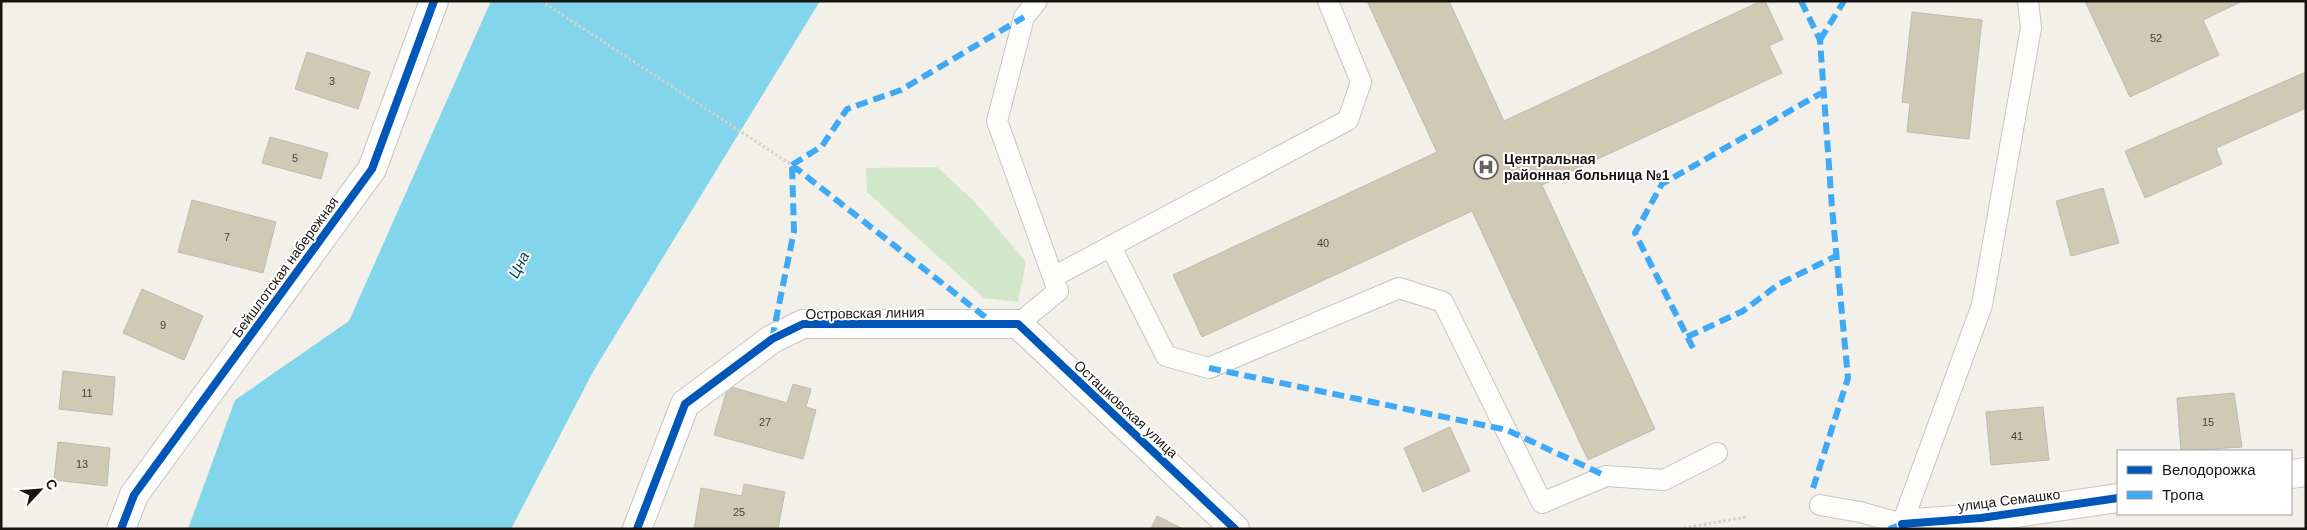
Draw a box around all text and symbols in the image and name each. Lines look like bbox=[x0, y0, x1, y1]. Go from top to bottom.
house number: 52 bbox=[2150, 32, 2162, 44]
house number: 3 bbox=[329, 75, 335, 87]
place label: Центральная районная больница №1 bbox=[1504, 151, 1670, 183]
house number: 5 bbox=[292, 152, 298, 164]
hospital icon: Центральная районная больница №1 bbox=[1473, 154, 1499, 180]
street label: Бейшлотская набережная bbox=[229, 194, 341, 340]
house number: 7 bbox=[224, 231, 230, 243]
house number: 40 bbox=[1317, 237, 1329, 249]
water label: Цна bbox=[505, 249, 532, 281]
street label: Островская линия bbox=[805, 304, 925, 322]
house number: 9 bbox=[160, 319, 166, 331]
street label: Осташковская улица bbox=[1071, 357, 1181, 461]
house number: 11 bbox=[81, 387, 93, 399]
house number: 27 bbox=[759, 416, 771, 428]
house number: 15 bbox=[2202, 416, 2214, 428]
house number: 41 bbox=[2011, 430, 2023, 442]
legend bbox=[2117, 450, 2292, 515]
house number: 13 bbox=[76, 458, 88, 470]
text: Велодорожка bbox=[2162, 461, 2256, 478]
north arrow bbox=[15, 465, 65, 515]
text: С bbox=[42, 476, 61, 492]
street label: улица Семашко bbox=[1957, 486, 2061, 514]
text: Тропа bbox=[2162, 486, 2204, 503]
house number: 25 bbox=[733, 506, 745, 518]

